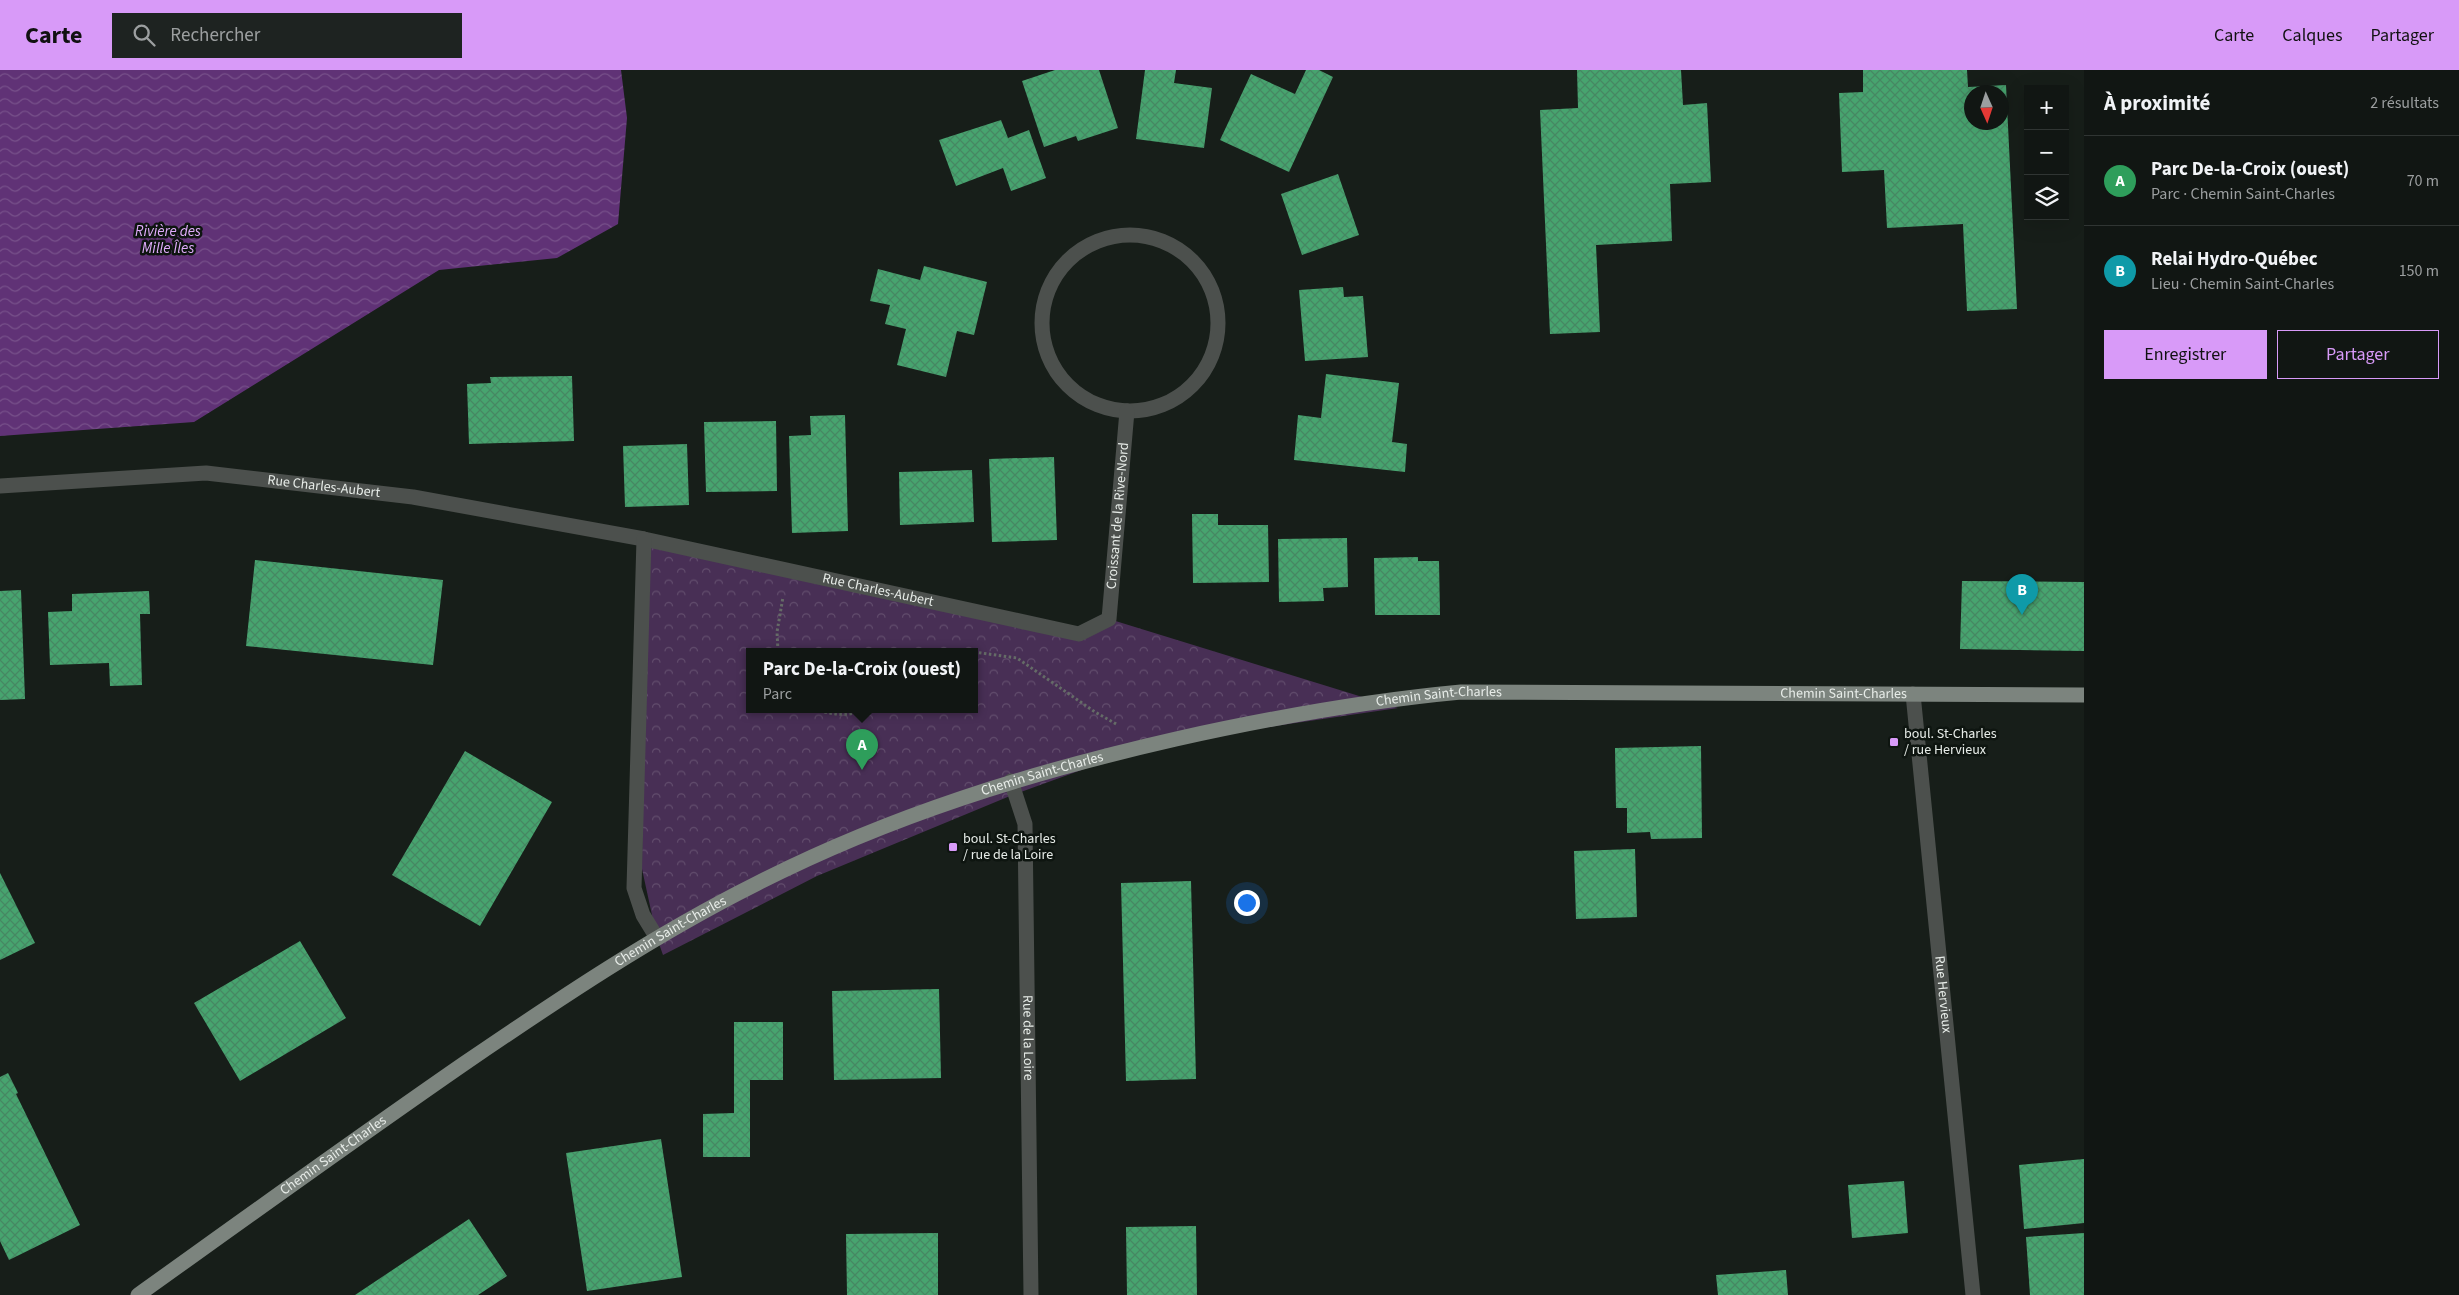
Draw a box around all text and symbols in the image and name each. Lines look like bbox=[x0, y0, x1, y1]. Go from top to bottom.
search box bbox=[112, 13, 462, 58]
text: Carte bbox=[25, 18, 82, 53]
icon: search bbox=[130, 21, 158, 49]
text: Rechercher bbox=[170, 22, 260, 49]
text: Carte bbox=[2214, 23, 2254, 48]
text: Calques bbox=[2282, 23, 2342, 48]
text: Partager bbox=[2370, 23, 2434, 48]
north arrow bbox=[1964, 85, 2009, 130]
map controls bbox=[2024, 85, 2069, 220]
button: + bbox=[2024, 85, 2069, 130]
text: À proximité bbox=[2104, 88, 2210, 118]
text: 2 résultats bbox=[2370, 92, 2439, 114]
button: − bbox=[2024, 130, 2069, 175]
text: Parc De-la-Croix (ouest) bbox=[2151, 156, 2349, 183]
text: A bbox=[2115, 170, 2125, 192]
text: 70 m bbox=[2407, 170, 2439, 192]
button: layers bbox=[2024, 175, 2069, 220]
text: Parc · Chemin Saint-Charles bbox=[2151, 183, 2335, 205]
water label: Rivière des Mille Îles bbox=[135, 221, 201, 259]
text: Relai Hydro-Québec bbox=[2151, 246, 2318, 273]
text: B bbox=[2115, 260, 2125, 282]
text: 150 m bbox=[2399, 260, 2439, 282]
text: Lieu · Chemin Saint-Charles bbox=[2151, 273, 2334, 295]
button: Enregistrer bbox=[2104, 330, 2267, 379]
button: Partager bbox=[2277, 330, 2439, 379]
street label: Croissant de la Rive-Nord bbox=[1102, 442, 1134, 590]
street label: Rue Charles-Aubert bbox=[266, 470, 381, 503]
street label: Rue Charles-Aubert bbox=[820, 568, 936, 612]
pin: B bbox=[2006, 574, 2038, 615]
popup bbox=[746, 648, 978, 713]
text: Parc De-la-Croix (ouest) bbox=[763, 656, 961, 683]
street label: Chemin Saint-Charles bbox=[1375, 682, 1502, 712]
text: Parc bbox=[763, 683, 792, 705]
street label: Chemin Saint-Charles bbox=[1780, 684, 1907, 704]
place label: boul. St-Charles / rue Hervieux bbox=[1904, 724, 1997, 760]
pin: A bbox=[846, 729, 878, 770]
marker: boul. St-Charles / rue Hervieux bbox=[1888, 736, 1900, 748]
street label: Chemin Saint-Charles bbox=[978, 747, 1106, 801]
place label: boul. St-Charles / rue de la Loire bbox=[963, 829, 1056, 865]
marker: boul. St-Charles / rue de la Loire bbox=[947, 841, 959, 853]
your location bbox=[1234, 890, 1260, 916]
street label: Chemin Saint-Charles bbox=[611, 891, 730, 972]
street label: Rue Hervieux bbox=[1929, 955, 1957, 1035]
street label: Rue de la Loire bbox=[1017, 995, 1038, 1081]
street label: Chemin Saint-Charles bbox=[276, 1111, 391, 1200]

